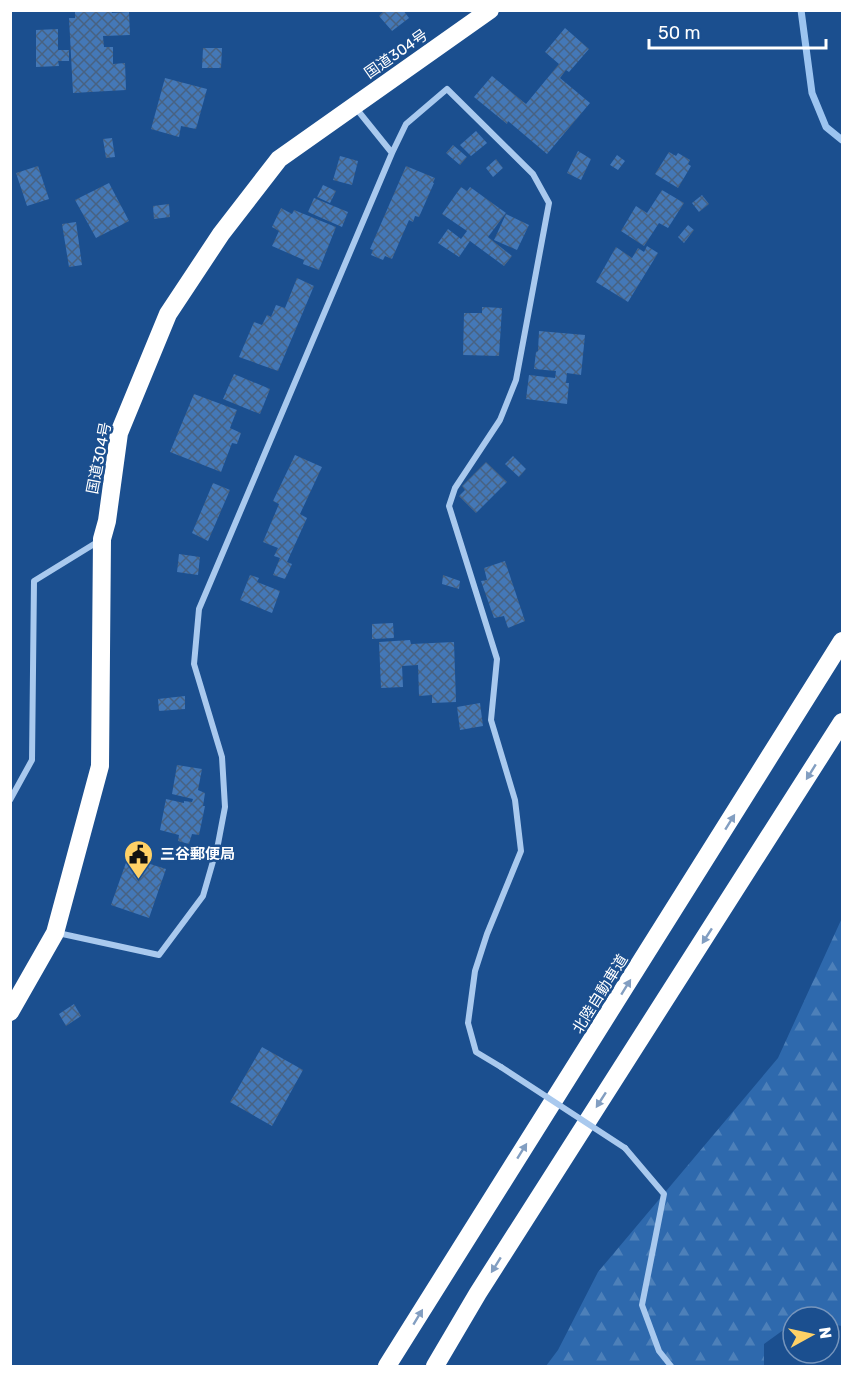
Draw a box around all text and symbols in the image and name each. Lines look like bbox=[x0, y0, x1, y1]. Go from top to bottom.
scale bar bbox=[649, 12, 826, 50]
text: 50 m bbox=[658, 22, 701, 44]
street label: 国道304号 bbox=[361, 26, 431, 82]
street label: 国道304号 bbox=[83, 421, 115, 495]
one-way arrow bbox=[806, 764, 817, 780]
one-way arrow bbox=[725, 814, 736, 830]
public building icon: 三谷郵便局 bbox=[123, 838, 155, 880]
place label: 三谷郵便局 bbox=[160, 845, 235, 863]
one-way arrow bbox=[701, 928, 712, 944]
street label: 北陸自動車道 bbox=[569, 951, 631, 1037]
one-way arrow bbox=[620, 979, 631, 995]
one-way arrow bbox=[596, 1092, 607, 1108]
one-way arrow bbox=[516, 1143, 527, 1160]
one-way arrow bbox=[491, 1256, 502, 1273]
north arrow bbox=[781, 1305, 841, 1365]
one-way arrow bbox=[412, 1309, 423, 1325]
text: N bbox=[815, 1326, 836, 1340]

